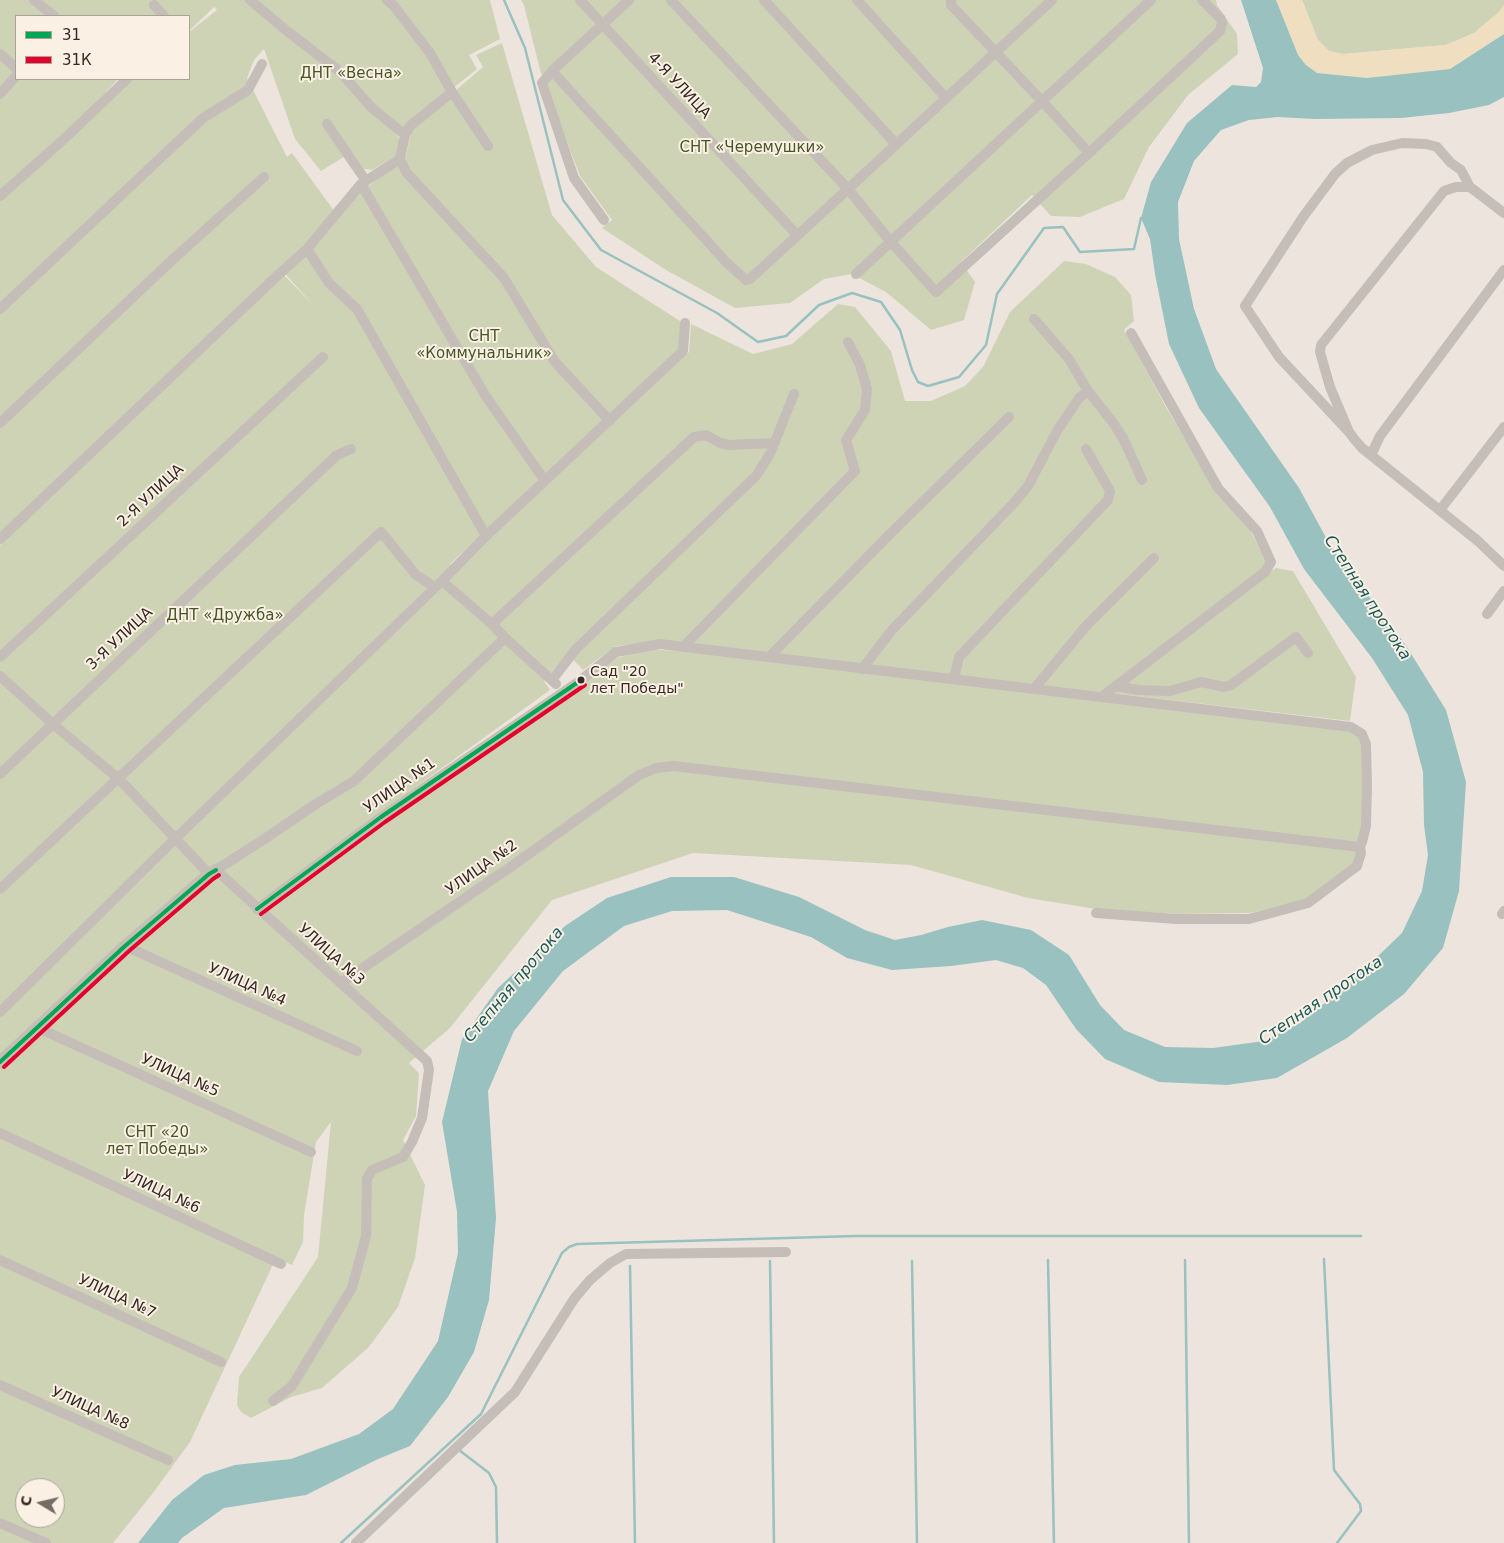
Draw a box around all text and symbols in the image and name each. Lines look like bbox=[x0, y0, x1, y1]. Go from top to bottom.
legend bbox=[15, 15, 190, 80]
text: 31 bbox=[62, 26, 81, 44]
street label: 4-Я УЛИЦА bbox=[644, 49, 714, 123]
text: 31К bbox=[62, 51, 92, 69]
park label: ДНТ «Весна» bbox=[300, 65, 402, 83]
park label: СНТ «Черемушки» bbox=[679, 139, 825, 157]
park label: СНТ «Коммунальник» bbox=[416, 328, 552, 363]
street label: 2-Я УЛИЦА bbox=[114, 461, 188, 531]
water label: Степная протока bbox=[1320, 532, 1414, 664]
street label: 3-Я УЛИЦА bbox=[83, 604, 157, 674]
park label: ДНТ «Дружба» bbox=[166, 607, 284, 625]
place label: Сад "20 лет Победы" bbox=[590, 664, 684, 696]
marker: Сад "20 лет Победы" bbox=[576, 675, 586, 685]
street label: УЛИЦА №1 bbox=[361, 755, 439, 817]
street label: УЛИЦА №2 bbox=[443, 837, 521, 899]
street label: УЛИЦА №3 bbox=[294, 920, 368, 990]
water label: Степная протока bbox=[460, 923, 568, 1047]
water label: Степная протока bbox=[1256, 953, 1386, 1049]
street label: УЛИЦА №4 bbox=[205, 960, 289, 1010]
street label: УЛИЦА №5 bbox=[138, 1051, 222, 1101]
park label: СНТ «20 лет Победы» bbox=[106, 1124, 208, 1159]
street label: УЛИЦА №6 bbox=[119, 1166, 203, 1218]
street label: УЛИЦА №7 bbox=[75, 1271, 159, 1323]
street label: УЛИЦА №8 bbox=[48, 1384, 132, 1434]
north arrow bbox=[15, 1478, 65, 1528]
text: С bbox=[17, 1494, 35, 1507]

